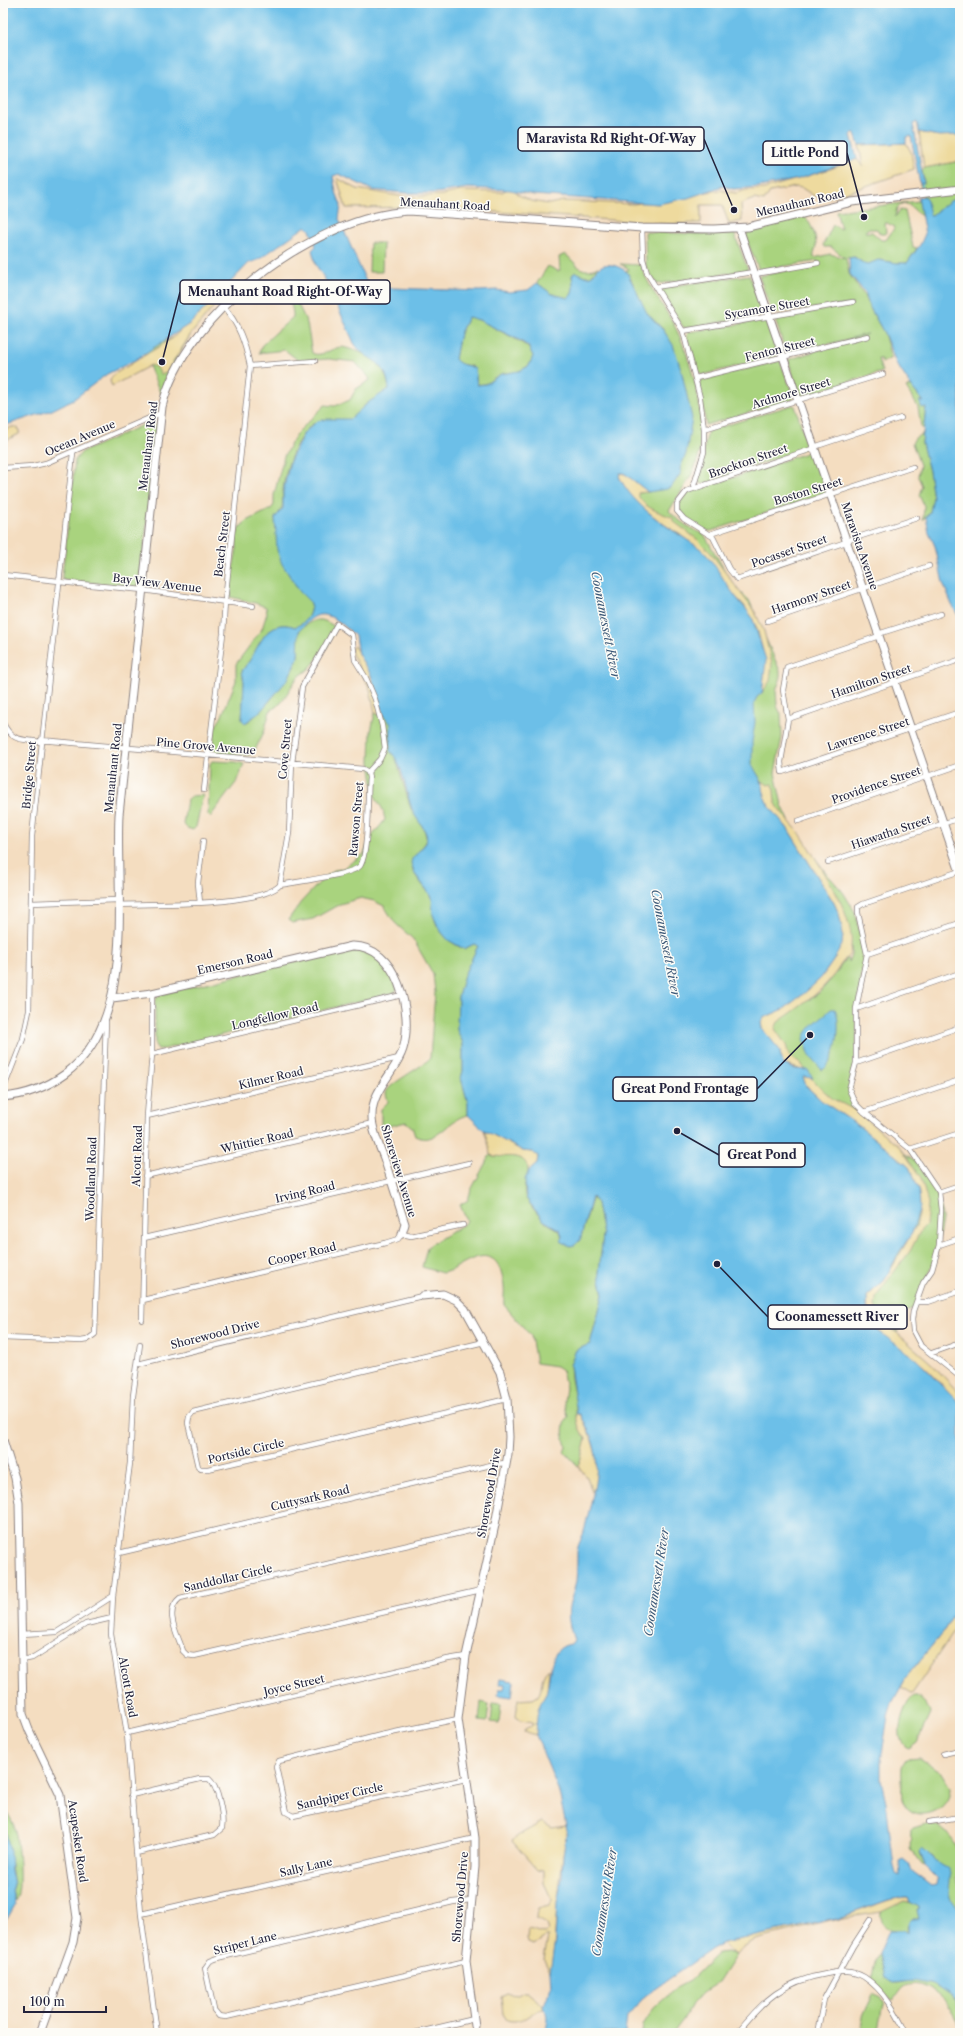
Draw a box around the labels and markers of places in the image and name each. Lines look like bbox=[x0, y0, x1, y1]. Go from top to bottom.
callout: Maravista Rd Right-Of-Way bbox=[518, 127, 704, 151]
callout: Little Pond bbox=[763, 141, 847, 165]
callout: Menauhant Road Right-Of-Way bbox=[180, 280, 390, 304]
callout: Great Pond Frontage bbox=[613, 1077, 757, 1101]
callout: Great Pond bbox=[719, 1143, 805, 1167]
callout: Coonamessett River bbox=[768, 1305, 907, 1329]

